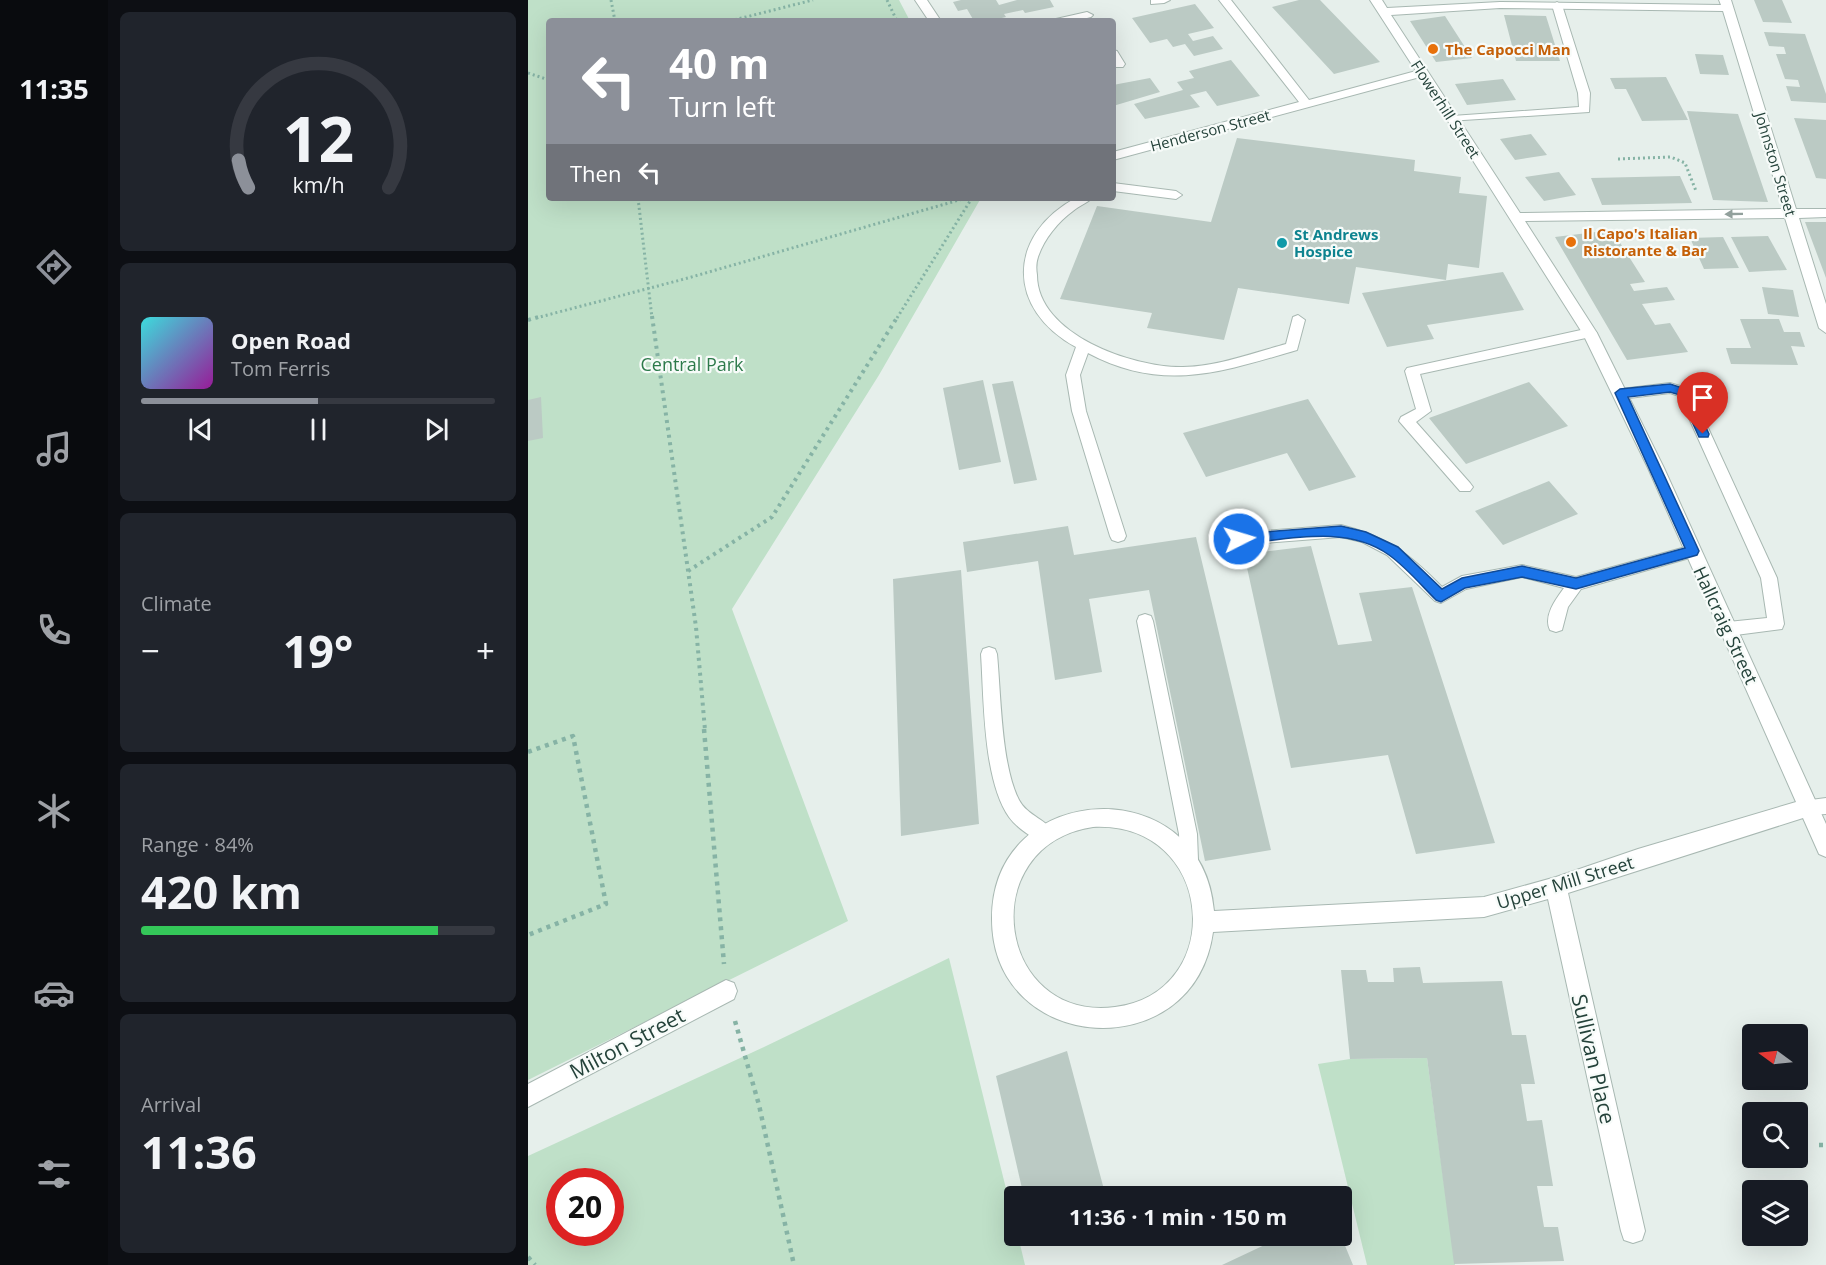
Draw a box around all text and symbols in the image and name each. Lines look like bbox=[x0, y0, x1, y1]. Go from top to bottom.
text: 40 m bbox=[669, 34, 769, 91]
place label: The Capocci Man bbox=[1445, 39, 1571, 59]
icon: left bbox=[570, 42, 648, 120]
marker: The Capocci Man bbox=[1426, 42, 1440, 56]
street label: Flowerhill Street bbox=[1407, 56, 1485, 162]
text: 11:35 bbox=[19, 70, 89, 107]
text: Turn left bbox=[669, 88, 776, 125]
text: 12 bbox=[282, 95, 354, 180]
street label: Henderson Street bbox=[1148, 104, 1272, 156]
street label: Johnston Street bbox=[1750, 108, 1801, 219]
icon: left bbox=[633, 156, 666, 189]
text: Then bbox=[570, 158, 621, 188]
text: km/h bbox=[292, 171, 344, 200]
one-way arrow bbox=[1724, 209, 1743, 219]
place label: Il Capo's Italian Ristorante & Bar bbox=[1583, 223, 1707, 260]
place label: St Andrews Hospice bbox=[1294, 224, 1378, 261]
marker: Il Capo's Italian Ristorante & Bar bbox=[1564, 235, 1578, 249]
marker: St Andrews Hospice bbox=[1275, 236, 1289, 250]
icon: directions bbox=[33, 246, 75, 288]
text: Open Road bbox=[231, 325, 351, 355]
park label: Central Park bbox=[640, 352, 744, 376]
text: Tom Ferris bbox=[231, 355, 330, 382]
pin bbox=[1677, 372, 1728, 434]
icon: arrive bbox=[1686, 381, 1719, 414]
icon: previous bbox=[184, 413, 217, 446]
icon: pause bbox=[302, 413, 335, 446]
icon: next bbox=[420, 413, 453, 446]
icon: music bbox=[33, 428, 75, 470]
position arrow bbox=[1207, 507, 1271, 571]
street label: Hallcraig Street bbox=[1688, 562, 1764, 688]
text: Climate bbox=[141, 590, 212, 617]
icon: phone bbox=[33, 609, 75, 651]
text: 19° bbox=[283, 620, 353, 681]
text: − bbox=[141, 628, 160, 673]
text: + bbox=[476, 628, 495, 673]
icon: climate bbox=[33, 790, 75, 832]
text: Range · 84% bbox=[141, 831, 254, 858]
street label: Upper Mill Street bbox=[1494, 850, 1636, 914]
text: 420 km bbox=[141, 861, 302, 922]
icon: car bbox=[33, 972, 75, 1014]
street label: Sullivan Place bbox=[1565, 991, 1623, 1127]
street label: Milton Street bbox=[565, 1001, 689, 1085]
north arrow bbox=[1742, 1024, 1808, 1090]
map controls bbox=[1742, 1024, 1808, 1246]
text: Arrival bbox=[141, 1091, 201, 1118]
button: search bbox=[1742, 1102, 1808, 1168]
text: 11:36 bbox=[141, 1121, 257, 1182]
icon: filters bbox=[33, 1153, 75, 1195]
speed limit sign: 20 bbox=[546, 1168, 624, 1246]
button: layers bbox=[1742, 1180, 1808, 1246]
text: 11:36 · 1 min · 150 m bbox=[1069, 1201, 1287, 1231]

